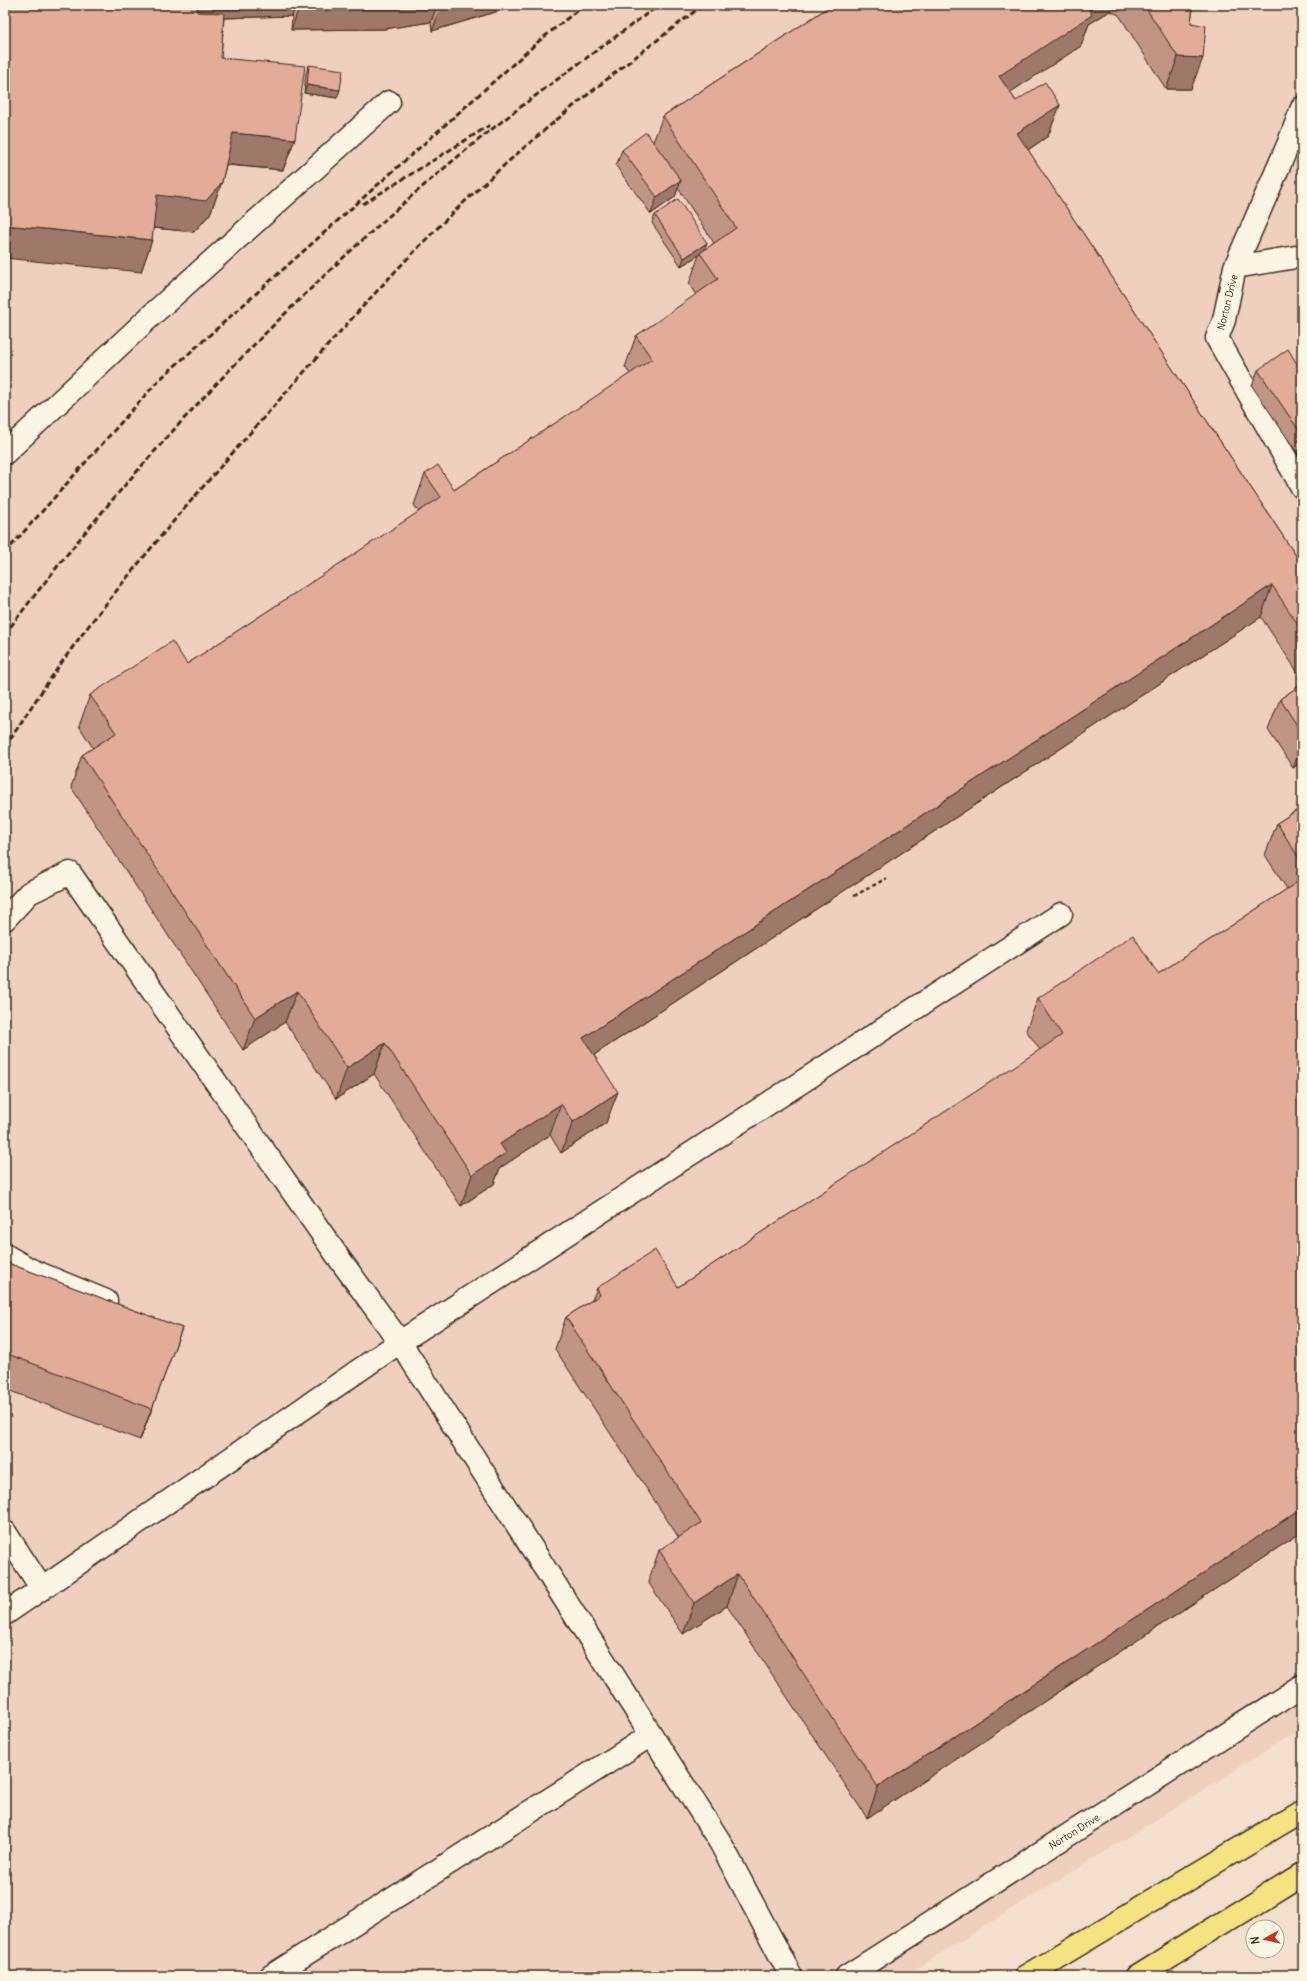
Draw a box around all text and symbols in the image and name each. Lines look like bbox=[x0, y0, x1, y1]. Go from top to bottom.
street label: Norton Drive bbox=[1214, 273, 1241, 332]
street label: Norton Drive bbox=[1047, 1811, 1102, 1852]
north arrow bbox=[1245, 1919, 1285, 1959]
text: N bbox=[1248, 1936, 1263, 1945]

